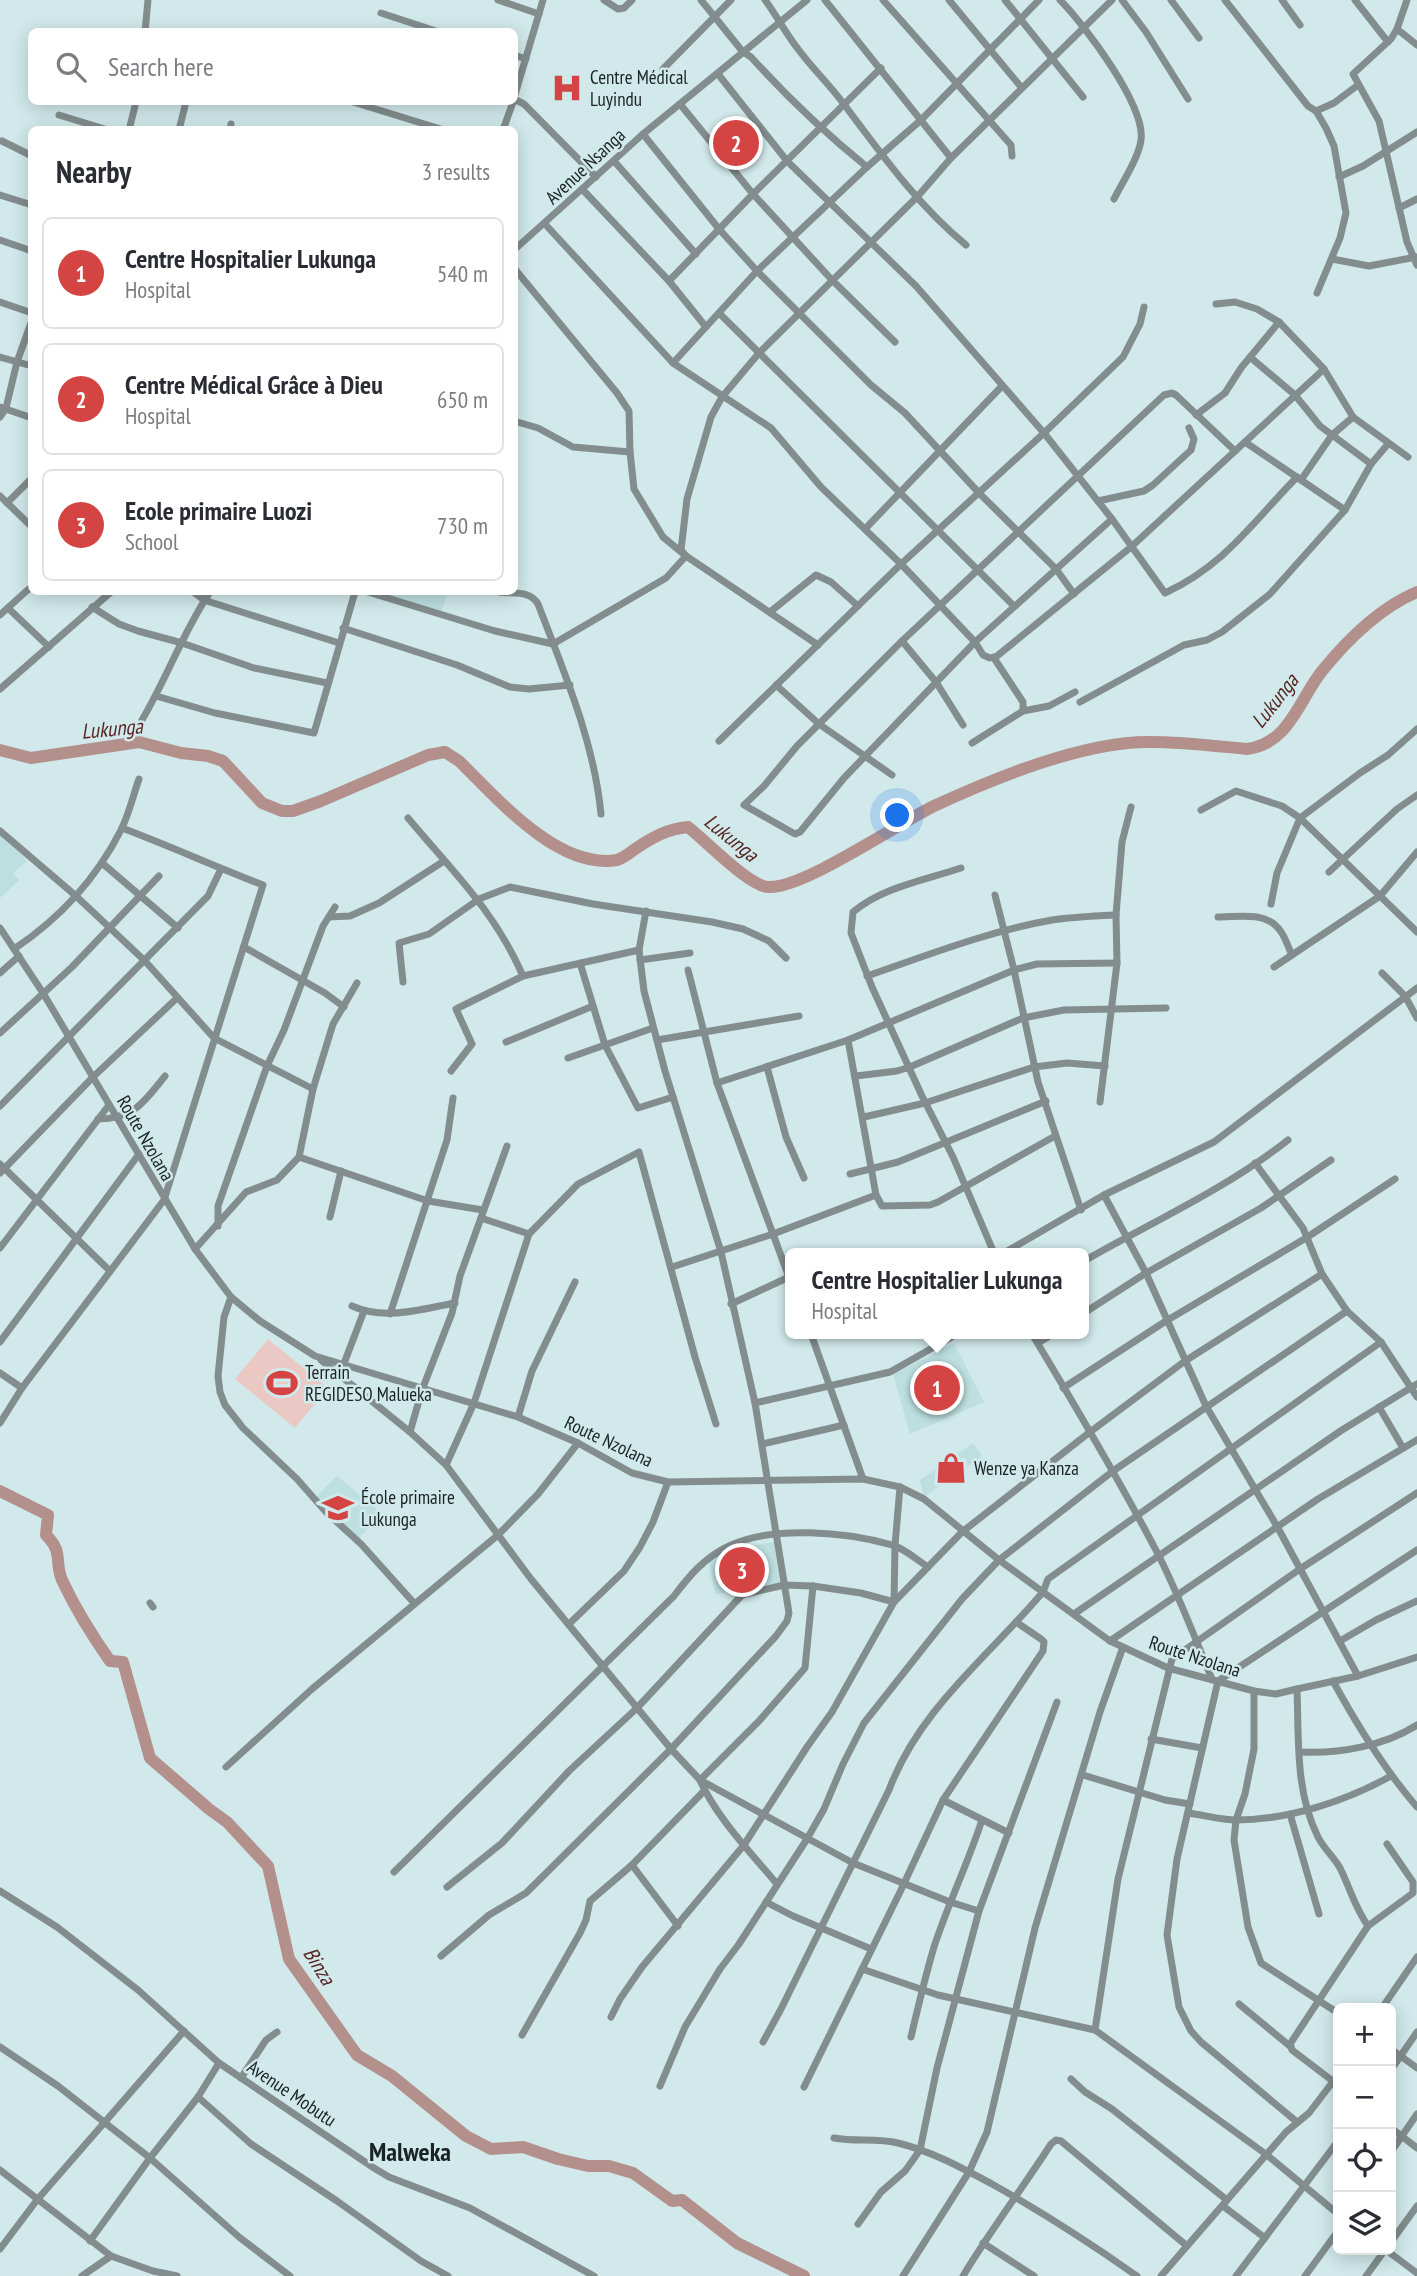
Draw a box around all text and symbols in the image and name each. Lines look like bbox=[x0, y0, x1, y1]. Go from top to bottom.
search box bbox=[28, 28, 518, 105]
icon: search bbox=[52, 48, 90, 86]
text: Search here bbox=[108, 50, 214, 83]
place label: Centre Médical Luyindu bbox=[590, 65, 688, 111]
hospital icon: Centre Médical Luyindu bbox=[550, 71, 584, 105]
pin: 2 bbox=[713, 117, 759, 169]
street label: Avenue Nsanga bbox=[540, 123, 630, 209]
text: Nearby bbox=[56, 152, 131, 191]
text: 3 results bbox=[422, 157, 490, 186]
text: Centre Hospitalier Lukunga bbox=[125, 242, 376, 275]
text: 1 bbox=[76, 259, 87, 288]
text: 540 m bbox=[437, 259, 488, 288]
text: Hospital bbox=[125, 275, 191, 304]
text: Centre Médical Grâce à Dieu bbox=[125, 368, 383, 401]
text: 2 bbox=[76, 385, 87, 414]
text: 650 m bbox=[437, 385, 488, 414]
text: Hospital bbox=[125, 401, 191, 430]
text: Ecole primaire Luozi bbox=[125, 494, 312, 527]
text: 3 bbox=[76, 511, 87, 540]
text: 730 m bbox=[437, 511, 488, 540]
text: School bbox=[125, 527, 178, 556]
water label: Lukunga bbox=[1245, 667, 1305, 733]
water label: Lukunga bbox=[80, 712, 145, 745]
your location bbox=[880, 798, 914, 832]
water label: Lukunga bbox=[699, 808, 765, 868]
street label: Route Nzolana bbox=[112, 1091, 180, 1185]
popup bbox=[785, 1248, 1089, 1339]
text: Centre Hospitalier Lukunga bbox=[812, 1263, 1062, 1296]
text: Hospital bbox=[812, 1296, 877, 1325]
place label: Terrain REGIDESO Malueka bbox=[305, 1360, 432, 1406]
pin: 1 bbox=[914, 1362, 960, 1414]
sports icon: Terrain REGIDESO Malueka bbox=[265, 1366, 299, 1400]
street label: Route Nzolana bbox=[561, 1410, 657, 1472]
shop icon: Wenze ya Kanza bbox=[934, 1451, 968, 1485]
place label: Wenze ya Kanza bbox=[974, 1456, 1079, 1480]
place label: École primaire Lukunga bbox=[361, 1485, 455, 1531]
school or university icon: École primaire Lukunga bbox=[321, 1491, 355, 1525]
pin: 3 bbox=[719, 1544, 765, 1596]
street label: Route Nzolana bbox=[1146, 1630, 1244, 1682]
water label: Binza bbox=[297, 1942, 342, 1991]
map controls bbox=[1333, 2003, 1396, 2255]
button: + bbox=[1333, 2003, 1396, 2066]
street label: Avenue Mobutu bbox=[243, 2054, 341, 2132]
button: − bbox=[1333, 2066, 1396, 2129]
button: locate bbox=[1333, 2129, 1396, 2192]
district label: Malweka bbox=[369, 2135, 451, 2168]
button: layers bbox=[1333, 2192, 1396, 2255]

